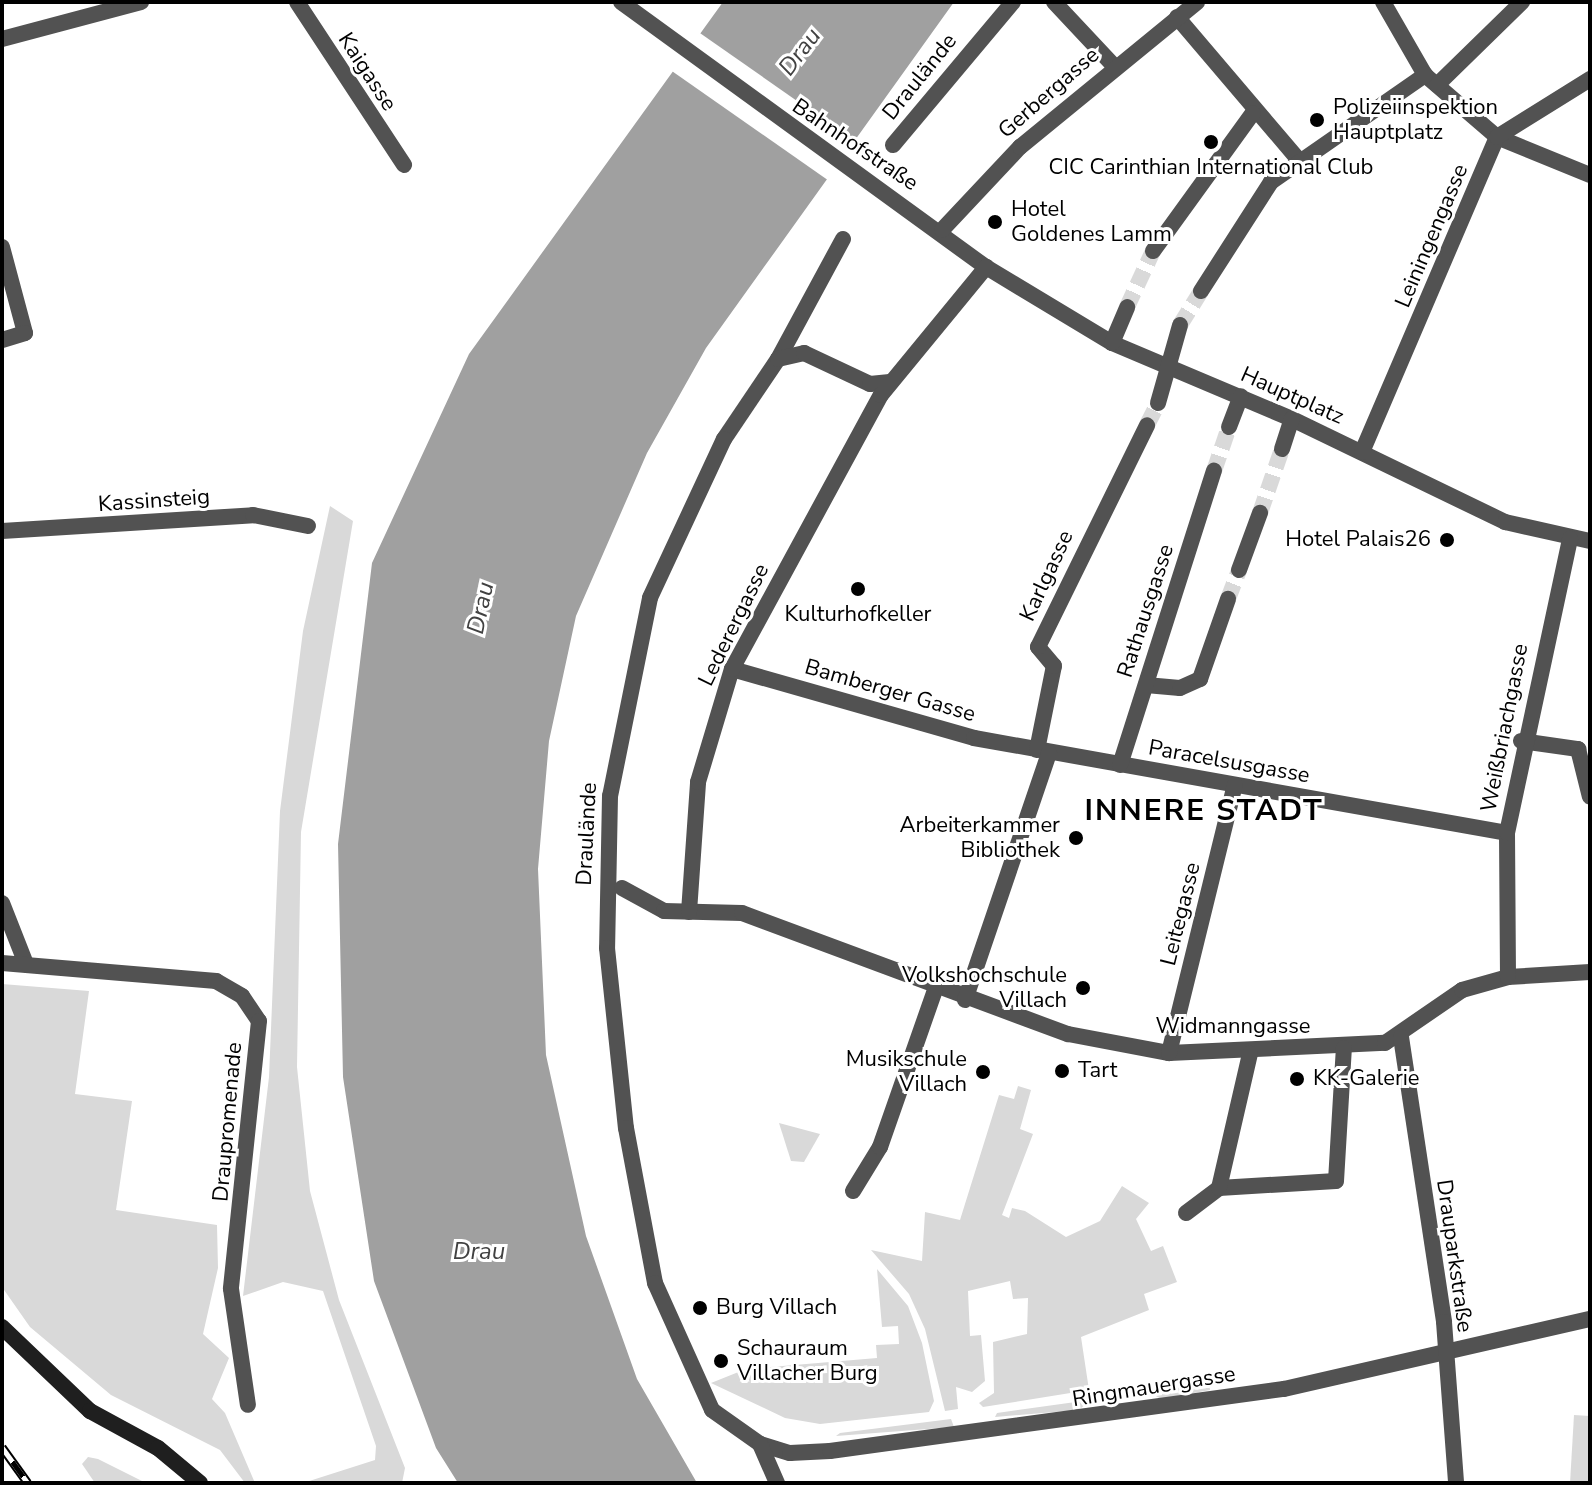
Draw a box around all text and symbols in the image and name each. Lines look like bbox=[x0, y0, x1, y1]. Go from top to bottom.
water label: Drau bbox=[773, 22, 827, 82]
street label: Kaigasse bbox=[332, 28, 402, 116]
street label: Draulände bbox=[877, 29, 963, 125]
street label: Gerbergasse bbox=[993, 42, 1105, 144]
street label: Bahnhofstraße bbox=[787, 93, 923, 197]
place label: Polizeiinspektion Hauptplatz bbox=[1333, 94, 1498, 146]
marker: Polizeiinspektion Hauptplatz bbox=[1308, 111, 1326, 129]
marker: CIC Carinthian International Club bbox=[1202, 133, 1220, 151]
place label: CIC Carinthian International Club bbox=[1049, 155, 1373, 181]
street label: Leiningengasse bbox=[1390, 160, 1474, 312]
place label: Hotel Goldenes Lamm bbox=[1011, 196, 1172, 248]
marker: Hotel Goldenes Lamm bbox=[986, 213, 1004, 231]
street label: Hauptplatz bbox=[1236, 362, 1348, 430]
street label: Kassinsteig bbox=[97, 484, 211, 518]
street label: Karlgasse bbox=[1015, 526, 1079, 626]
place label: Hotel Palais26 bbox=[1285, 527, 1431, 553]
marker: Hotel Palais26 bbox=[1438, 531, 1456, 549]
street label: Rathausgasse bbox=[1112, 541, 1180, 681]
street label: Lederergasse bbox=[693, 560, 775, 690]
water label: Drau bbox=[461, 579, 501, 637]
marker: Kulturhofkeller bbox=[849, 580, 867, 598]
place label: Kulturhofkeller bbox=[785, 602, 931, 628]
street label: Weißbriachgasse bbox=[1476, 642, 1534, 814]
street label: Bamberger Gasse bbox=[802, 654, 978, 728]
street label: Paracelsusgasse bbox=[1146, 735, 1312, 789]
street label: Draulände bbox=[571, 782, 603, 886]
district label: INNERE STADT bbox=[1084, 793, 1324, 829]
place label: Arbeiterkammer Bibliothek bbox=[899, 812, 1060, 864]
marker: Arbeiterkammer Bibliothek bbox=[1067, 829, 1085, 847]
street label: Leitegasse bbox=[1155, 860, 1207, 968]
place label: Volkshochschule Villach bbox=[902, 962, 1067, 1014]
marker: Volkshochschule Villach bbox=[1074, 979, 1092, 997]
street label: Widmanngasse bbox=[1155, 1014, 1311, 1040]
street label: Draupromenade bbox=[208, 1041, 248, 1203]
place label: Musikschule Villach bbox=[846, 1046, 967, 1098]
place label: Tart bbox=[1078, 1058, 1117, 1084]
marker: Tart bbox=[1053, 1062, 1071, 1080]
marker: Musikschule Villach bbox=[974, 1063, 992, 1081]
place label: KK-Galerie bbox=[1313, 1066, 1420, 1092]
marker: KK-Galerie bbox=[1288, 1070, 1306, 1088]
street label: Drauparkstraße bbox=[1430, 1178, 1478, 1334]
water label: Drau bbox=[453, 1238, 505, 1266]
place label: Burg Villach bbox=[716, 1295, 837, 1321]
marker: Burg Villach bbox=[691, 1299, 709, 1317]
place label: Schauraum Villacher Burg bbox=[737, 1335, 878, 1386]
marker: Schauraum Villacher Burg bbox=[712, 1352, 730, 1370]
street label: Ringmauergasse bbox=[1070, 1361, 1238, 1413]

